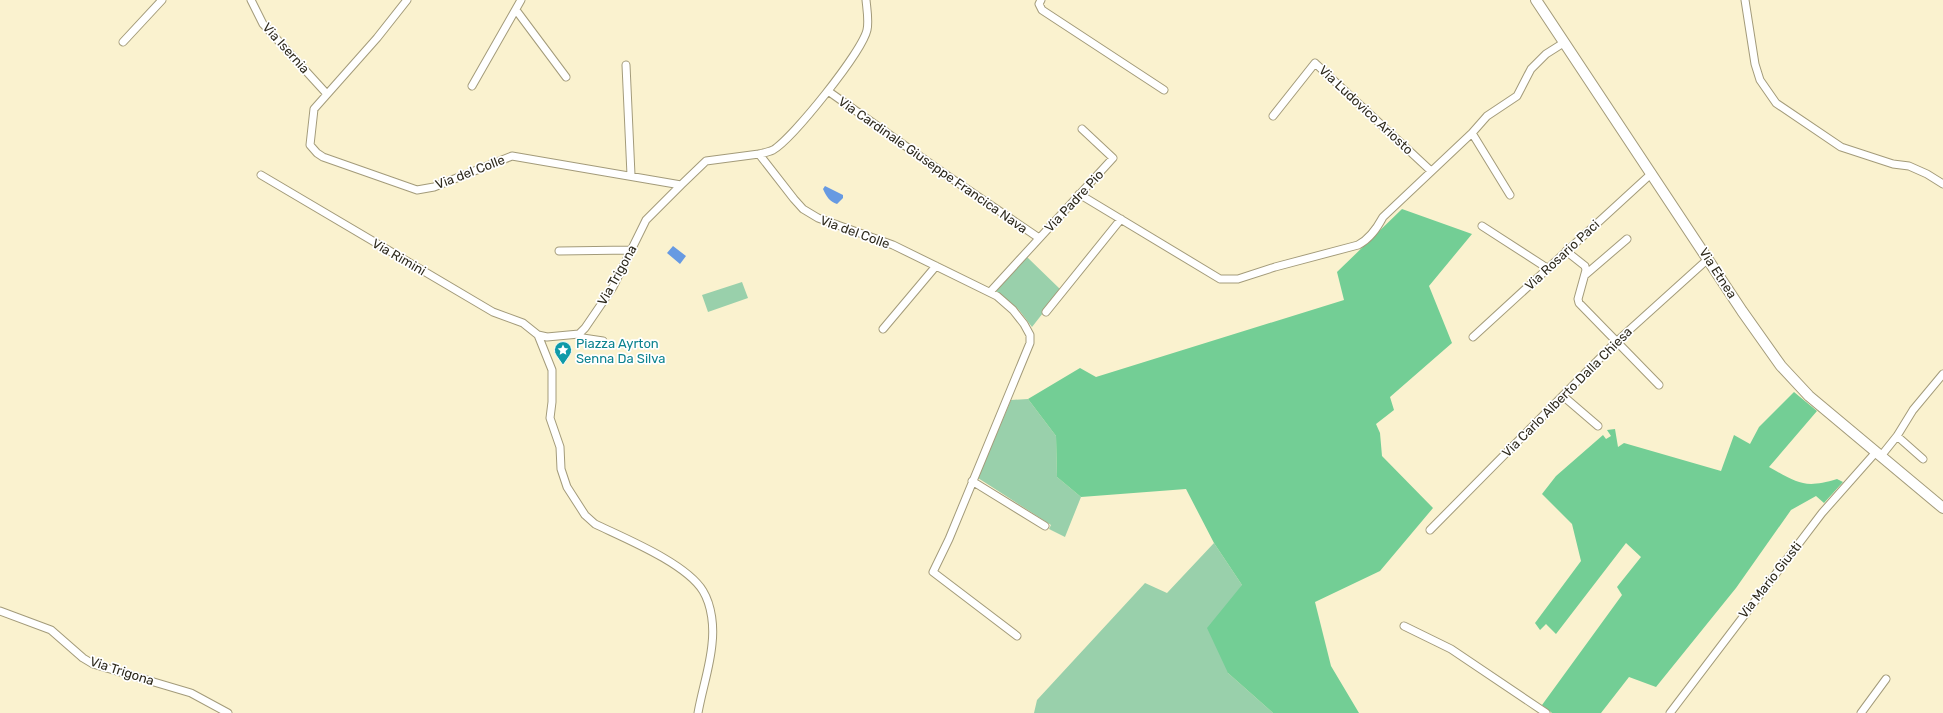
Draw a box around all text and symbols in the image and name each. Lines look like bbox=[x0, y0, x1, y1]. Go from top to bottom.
street label: Via Isernia bbox=[259, 20, 313, 76]
street label: Via Ludovico Ariosto bbox=[1316, 63, 1416, 157]
street label: Via Cardinale Giuseppe Francica Nava bbox=[836, 94, 1030, 236]
street label: Via del Colle bbox=[433, 152, 507, 192]
street label: Via Padre Pio bbox=[1041, 167, 1107, 235]
street label: Via del Colle bbox=[818, 212, 892, 252]
street label: Via Rosario Paci bbox=[1522, 217, 1602, 293]
street label: Via Rimini bbox=[370, 236, 428, 278]
street label: Via Trigona bbox=[594, 242, 641, 308]
street label: Via Etnea bbox=[1696, 245, 1740, 301]
street label: Via Carlo Alberto Dalla Chiesa bbox=[1499, 324, 1635, 460]
place label: Piazza Ayrton Senna Da Silva bbox=[576, 336, 665, 366]
place icon: Piazza Ayrton Senna Da Silva bbox=[553, 340, 573, 365]
street label: Via Mario Giusti bbox=[1735, 539, 1805, 621]
street label: Via Trigona bbox=[88, 654, 156, 689]

